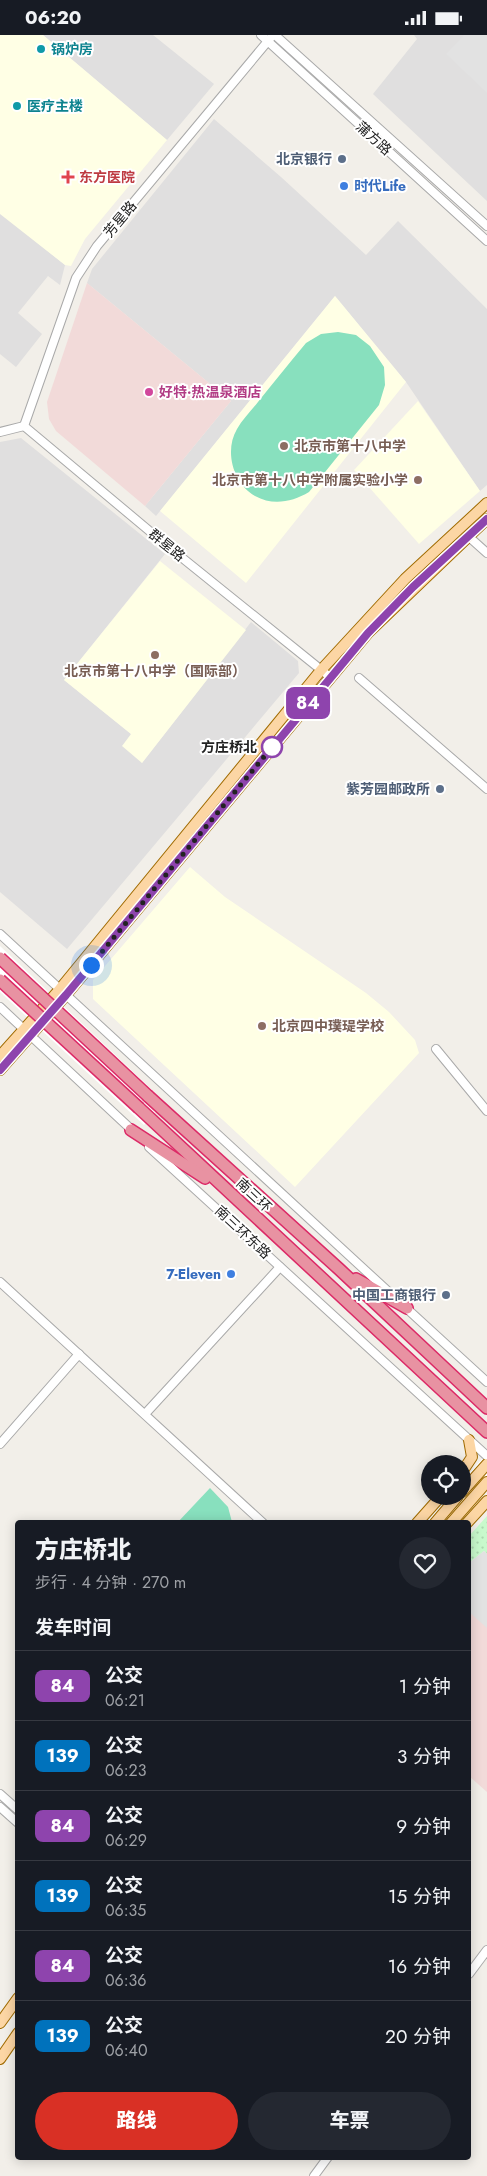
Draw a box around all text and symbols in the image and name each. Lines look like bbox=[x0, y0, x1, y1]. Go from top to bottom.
text: 06:20 bbox=[25, 4, 81, 31]
place label: 锅炉房 bbox=[51, 39, 93, 59]
marker: 锅炉房 bbox=[35, 43, 47, 55]
place label: 医疗主楼 bbox=[27, 96, 83, 116]
marker: 医疗主楼 bbox=[11, 100, 23, 112]
street label: 蒲方路 bbox=[352, 117, 396, 159]
place label: 北京银行 bbox=[276, 149, 332, 169]
marker: 北京银行 bbox=[336, 153, 348, 165]
place label: 东方医院 bbox=[79, 167, 135, 187]
marker: 东方医院 bbox=[61, 170, 75, 184]
place label: 时代Life bbox=[354, 176, 406, 196]
marker: 时代Life bbox=[338, 180, 350, 192]
street label: 芳星路 bbox=[99, 196, 141, 242]
place label: 好特·热温泉酒店 bbox=[159, 382, 262, 402]
marker: 好特·热温泉酒店 bbox=[143, 386, 155, 398]
place label: 北京市第十八中学 bbox=[294, 436, 406, 456]
marker: 北京市第十八中学 bbox=[278, 440, 290, 452]
place label: 北京市第十八中学附属实验小学 bbox=[212, 470, 408, 490]
marker: 北京市第十八中学附属实验小学 bbox=[412, 474, 424, 486]
street label: 群星路 bbox=[144, 524, 190, 566]
marker: 北京市第十八中学（国际部） bbox=[149, 649, 161, 661]
place label: 北京市第十八中学（国际部） bbox=[64, 661, 246, 681]
line badge: 84 bbox=[286, 687, 330, 719]
text: 84 bbox=[296, 690, 320, 716]
marker: 方庄桥北 bbox=[261, 736, 283, 758]
place label: 方庄桥北 bbox=[201, 737, 257, 757]
place label: 紫芳园邮政所 bbox=[346, 779, 430, 799]
marker: 紫芳园邮政所 bbox=[434, 783, 446, 795]
your location bbox=[79, 953, 104, 978]
place label: 北京四中璞瑅学校 bbox=[272, 1016, 384, 1036]
marker: 北京四中璞瑅学校 bbox=[256, 1020, 268, 1032]
street label: 南三环 bbox=[232, 1173, 276, 1217]
street label: 南三环东路 bbox=[211, 1201, 275, 1263]
place label: 7-Eleven bbox=[166, 1264, 221, 1284]
marker: 7-Eleven bbox=[225, 1268, 237, 1280]
place label: 中国工商银行 bbox=[352, 1285, 436, 1305]
marker: 中国工商银行 bbox=[440, 1289, 452, 1301]
map controls bbox=[421, 1455, 471, 1505]
button: locate bbox=[421, 1455, 471, 1505]
text: 方庄桥北 bbox=[35, 1532, 131, 1567]
button: heart bbox=[399, 1537, 451, 1589]
text: 步行 · 4 分钟 · 270 m bbox=[35, 1571, 186, 1594]
text: 发车时间 bbox=[35, 1614, 111, 1641]
text: 公交 bbox=[105, 1662, 143, 1689]
text: 84 bbox=[51, 1673, 74, 1699]
text: 1 分钟 bbox=[399, 1673, 451, 1700]
text: 06:21 bbox=[105, 1689, 145, 1712]
text: 公交 bbox=[105, 1732, 143, 1759]
text: 139 bbox=[46, 1743, 79, 1769]
text: 3 分钟 bbox=[397, 1743, 451, 1770]
text: 06:23 bbox=[105, 1759, 146, 1782]
text: 公交 bbox=[105, 1802, 143, 1829]
text: 84 bbox=[51, 1813, 74, 1839]
text: 9 分钟 bbox=[396, 1813, 451, 1840]
text: 06:29 bbox=[105, 1829, 147, 1852]
text: 公交 bbox=[105, 1872, 143, 1899]
text: 139 bbox=[46, 1883, 79, 1909]
text: 15 分钟 bbox=[388, 1883, 451, 1910]
text: 06:35 bbox=[105, 1899, 146, 1922]
text: 公交 bbox=[105, 1942, 143, 1969]
text: 84 bbox=[51, 1953, 74, 1979]
text: 16 分钟 bbox=[388, 1953, 451, 1980]
text: 06:36 bbox=[105, 1969, 147, 1992]
text: 公交 bbox=[105, 2012, 143, 2039]
text: 139 bbox=[46, 2023, 79, 2049]
text: 20 分钟 bbox=[385, 2023, 451, 2050]
text: 06:40 bbox=[105, 2039, 148, 2062]
button: 路线 bbox=[35, 2092, 238, 2150]
button: 车票 bbox=[248, 2092, 451, 2150]

